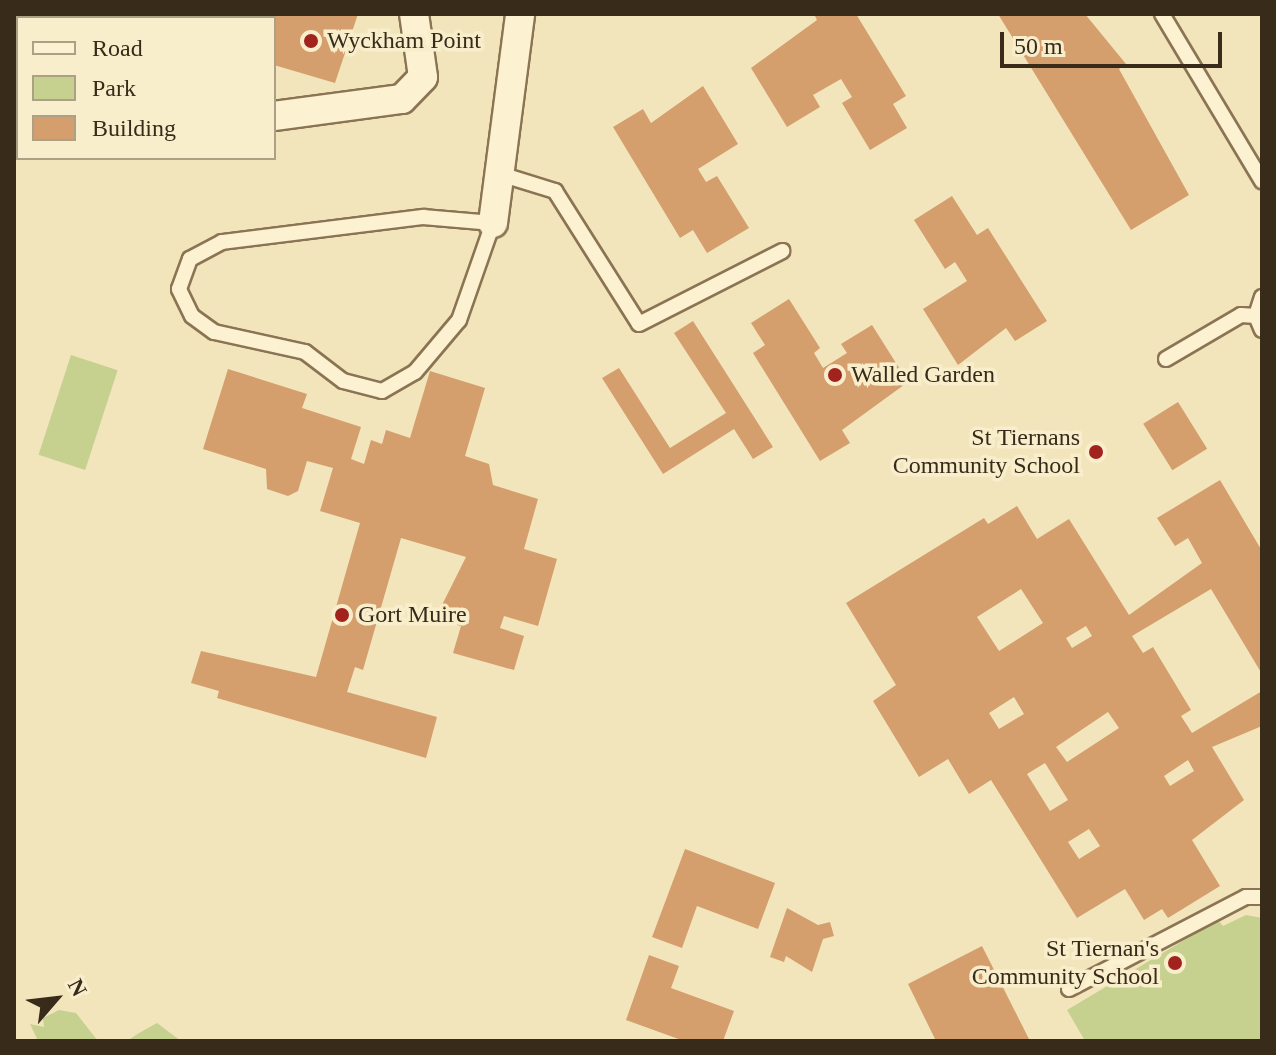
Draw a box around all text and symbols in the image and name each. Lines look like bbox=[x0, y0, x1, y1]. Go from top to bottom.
legend bbox=[16, 16, 276, 160]
scale bar bbox=[1004, 16, 1226, 66]
place label: Wyckham Point bbox=[327, 27, 481, 55]
marker: Wyckham Point bbox=[302, 32, 320, 50]
text: 50 m bbox=[1014, 33, 1063, 59]
text: Road bbox=[92, 35, 143, 61]
text: Park bbox=[92, 75, 136, 101]
text: Building bbox=[92, 115, 176, 141]
place label: Walled Garden bbox=[851, 361, 995, 389]
marker: Walled Garden bbox=[826, 366, 844, 384]
place label: St Tiernans Community School bbox=[893, 424, 1080, 480]
marker: St Tiernans Community School bbox=[1087, 443, 1105, 461]
place label: Gort Muire bbox=[358, 601, 467, 629]
marker: Gort Muire bbox=[333, 606, 351, 624]
place label: St Tiernan's Community School bbox=[972, 935, 1159, 991]
marker: St Tiernan's Community School bbox=[1166, 954, 1184, 972]
north arrow bbox=[16, 959, 96, 1039]
text: N bbox=[63, 975, 92, 1000]

